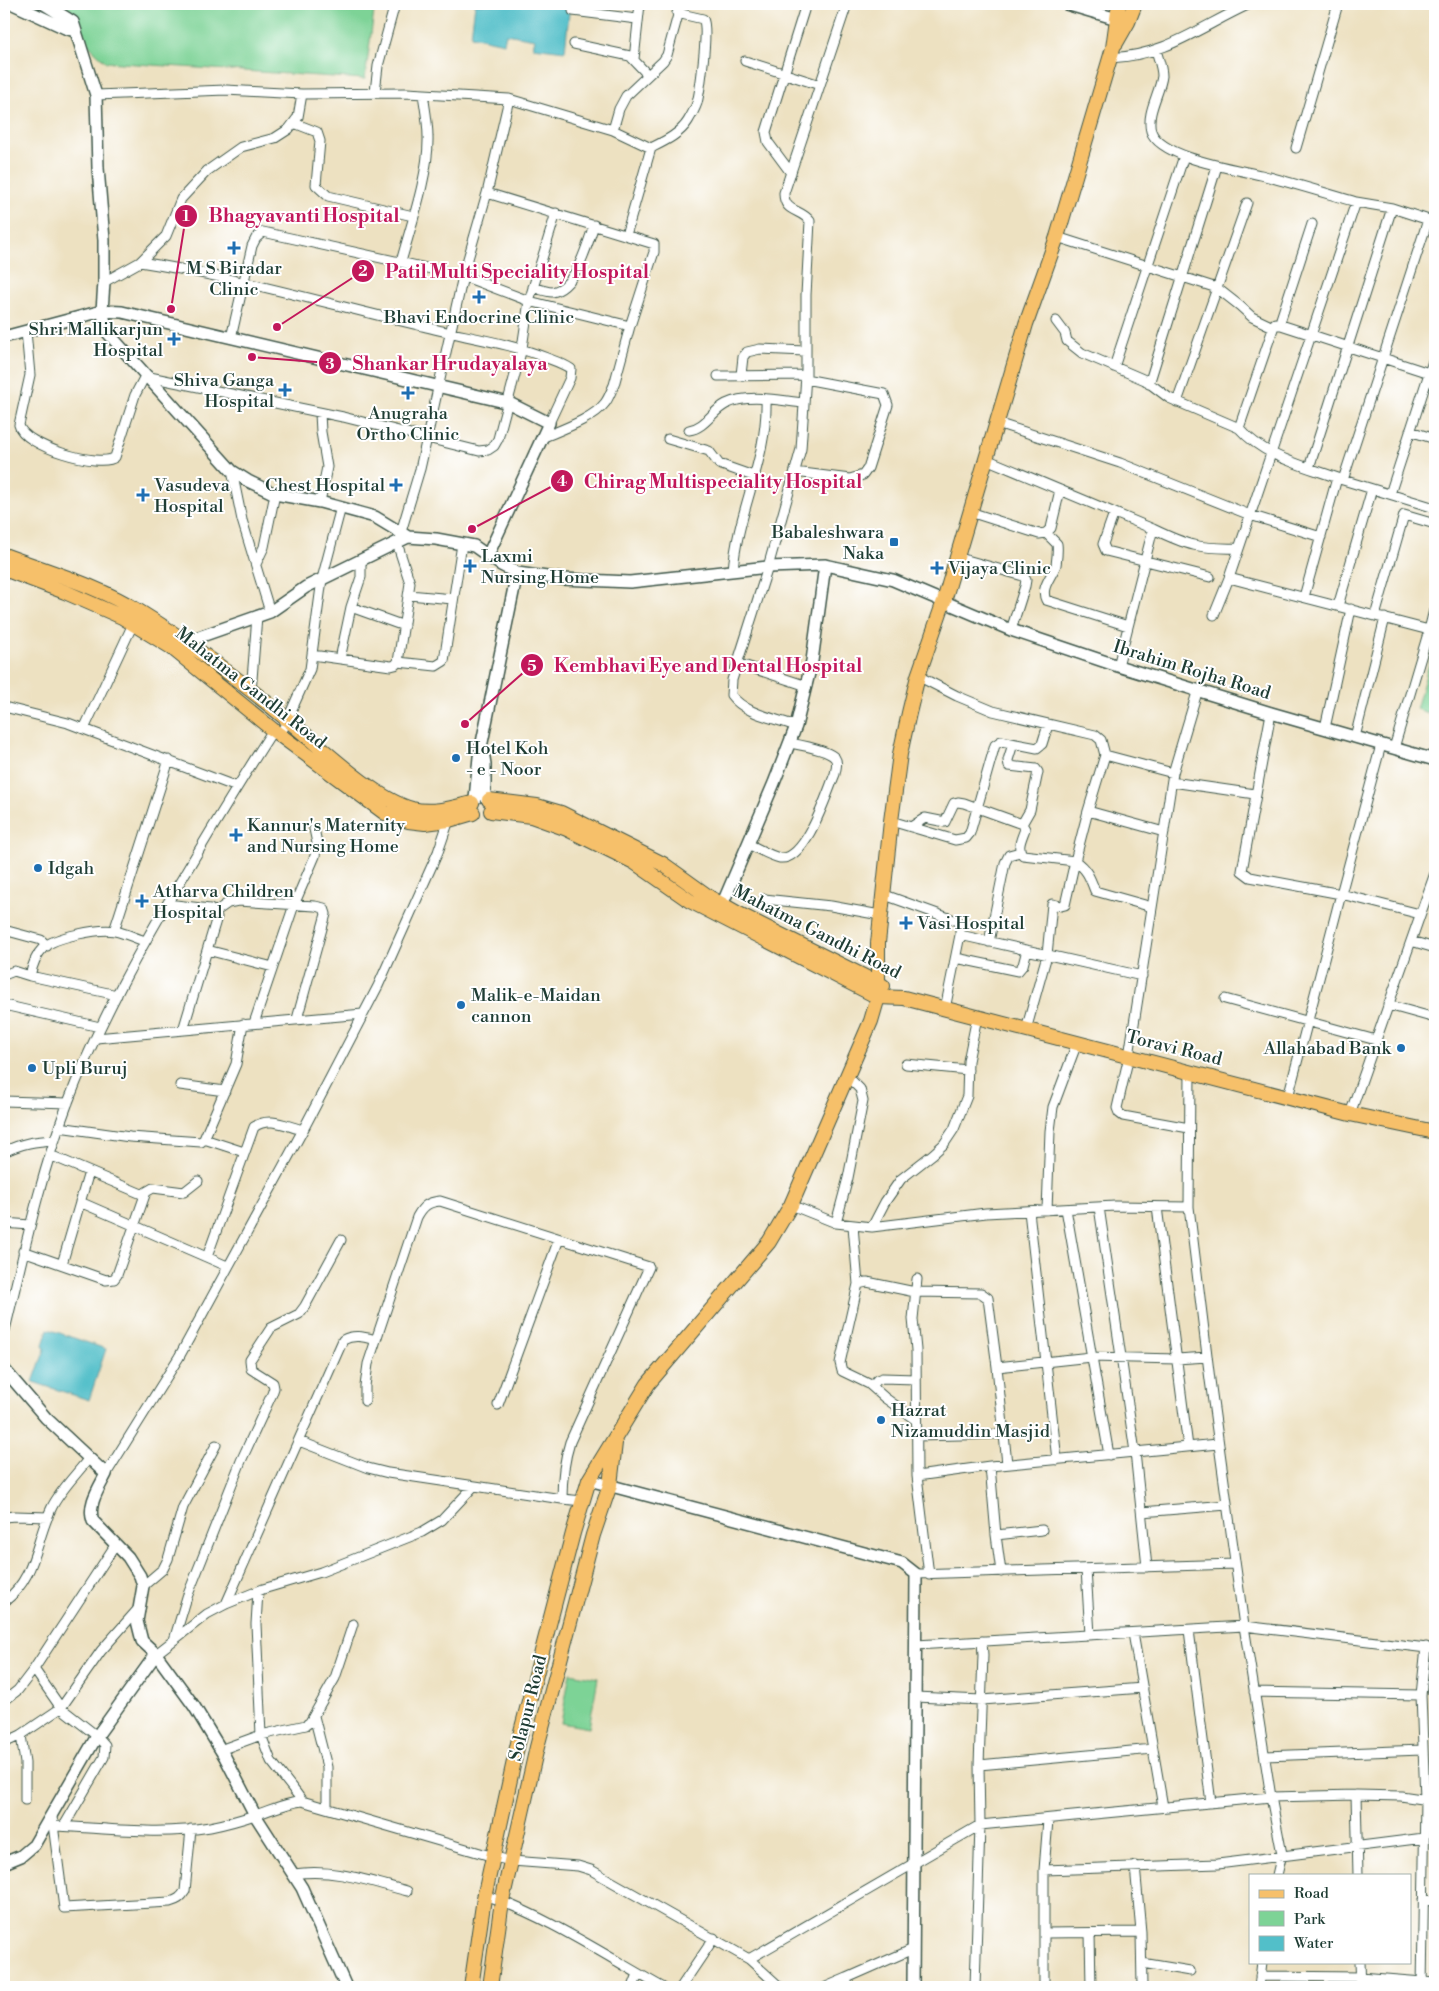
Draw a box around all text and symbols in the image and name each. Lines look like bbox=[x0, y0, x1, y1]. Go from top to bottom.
callout: Bhagyavanti Hospital bbox=[173, 199, 409, 233]
text: Bhagyavanti Hospital bbox=[209, 204, 399, 228]
text: 1 bbox=[182, 207, 190, 226]
marker: M S Biradar Clinic bbox=[227, 241, 241, 255]
callout: Patil Multi Speciality Hospital bbox=[350, 254, 659, 288]
place label: M S Biradar Clinic bbox=[186, 257, 282, 301]
text: Patil Multi Speciality Hospital bbox=[385, 260, 649, 284]
text: 2 bbox=[358, 262, 368, 281]
marker: Bhavi Endocrine Clinic bbox=[472, 290, 486, 304]
place label: Bhavi Endocrine Clinic bbox=[383, 306, 574, 329]
place label: Shri Mallikarjun Hospital bbox=[28, 318, 164, 362]
marker: Shri Mallikarjun Hospital bbox=[167, 332, 181, 346]
callout: Shankar Hrudayalaya bbox=[318, 346, 558, 380]
text: Shankar Hrudayalaya bbox=[352, 352, 548, 376]
text: 3 bbox=[325, 355, 335, 374]
place label: Shiva Ganga Hospital bbox=[174, 369, 275, 413]
marker: Shiva Ganga Hospital bbox=[278, 383, 292, 397]
marker: Anugraha Ortho Clinic bbox=[401, 386, 415, 400]
place label: Anugraha Ortho Clinic bbox=[357, 402, 459, 446]
callout: Chirag Multispeciality Hospital bbox=[549, 464, 872, 498]
text: Chirag Multispeciality Hospital bbox=[584, 470, 862, 494]
text: 4 bbox=[557, 472, 567, 491]
place label: Vasudeva Hospital bbox=[153, 474, 231, 518]
place label: Chest Hospital bbox=[265, 474, 386, 497]
marker: Chest Hospital bbox=[389, 478, 403, 492]
marker: Vasudeva Hospital bbox=[136, 488, 150, 502]
place label: Babaleshwara Naka bbox=[771, 521, 885, 565]
marker: Babaleshwara Naka bbox=[888, 536, 900, 548]
place label: Laxmi Nursing Home bbox=[481, 545, 599, 589]
place label: Vijaya Clinic bbox=[947, 557, 1051, 580]
marker: Laxmi Nursing Home bbox=[463, 559, 477, 573]
marker: Vijaya Clinic bbox=[930, 561, 944, 575]
street label: Mahatma Gandhi Road bbox=[171, 622, 332, 755]
street label: Ibrahim Rojha Road bbox=[1110, 635, 1274, 705]
callout: Kembhavi Eye and Dental Hospital bbox=[519, 648, 872, 682]
text: Kembhavi Eye and Dental Hospital bbox=[554, 654, 862, 678]
text: 5 bbox=[527, 657, 537, 676]
place label: Hotel Koh - e - Noor bbox=[466, 737, 549, 781]
marker: Hotel Koh - e - Noor bbox=[450, 752, 462, 764]
place label: Kannur's Maternity and Nursing Home bbox=[247, 814, 405, 858]
marker: Kannur's Maternity and Nursing Home bbox=[229, 828, 243, 842]
place label: Idgah bbox=[48, 857, 94, 880]
marker: Idgah bbox=[32, 862, 44, 874]
place label: Atharva Children Hospital bbox=[152, 880, 294, 924]
street label: Mahatma Gandhi Road bbox=[729, 880, 905, 985]
marker: Atharva Children Hospital bbox=[135, 894, 149, 908]
place label: Vasi Hospital bbox=[916, 912, 1025, 935]
marker: Vasi Hospital bbox=[899, 916, 913, 930]
place label: Malik-e-Maidan cannon bbox=[471, 984, 601, 1028]
marker: Malik-e-Maidan cannon bbox=[455, 999, 467, 1011]
street label: Toravi Road bbox=[1124, 1025, 1225, 1071]
place label: Allahabad Bank bbox=[1263, 1037, 1393, 1060]
marker: Allahabad Bank bbox=[1395, 1042, 1407, 1054]
place label: Upli Buruj bbox=[42, 1057, 128, 1080]
marker: Upli Buruj bbox=[26, 1062, 38, 1074]
place label: Hazrat Nizamuddin Masjid bbox=[891, 1399, 1051, 1443]
marker: Hazrat Nizamuddin Masjid bbox=[875, 1414, 887, 1426]
street label: Solapur Road bbox=[504, 1652, 553, 1764]
legend bbox=[1249, 1874, 1412, 1964]
text: Road bbox=[1294, 1884, 1329, 1903]
text: Park bbox=[1294, 1910, 1326, 1929]
text: Water bbox=[1293, 1934, 1334, 1953]

